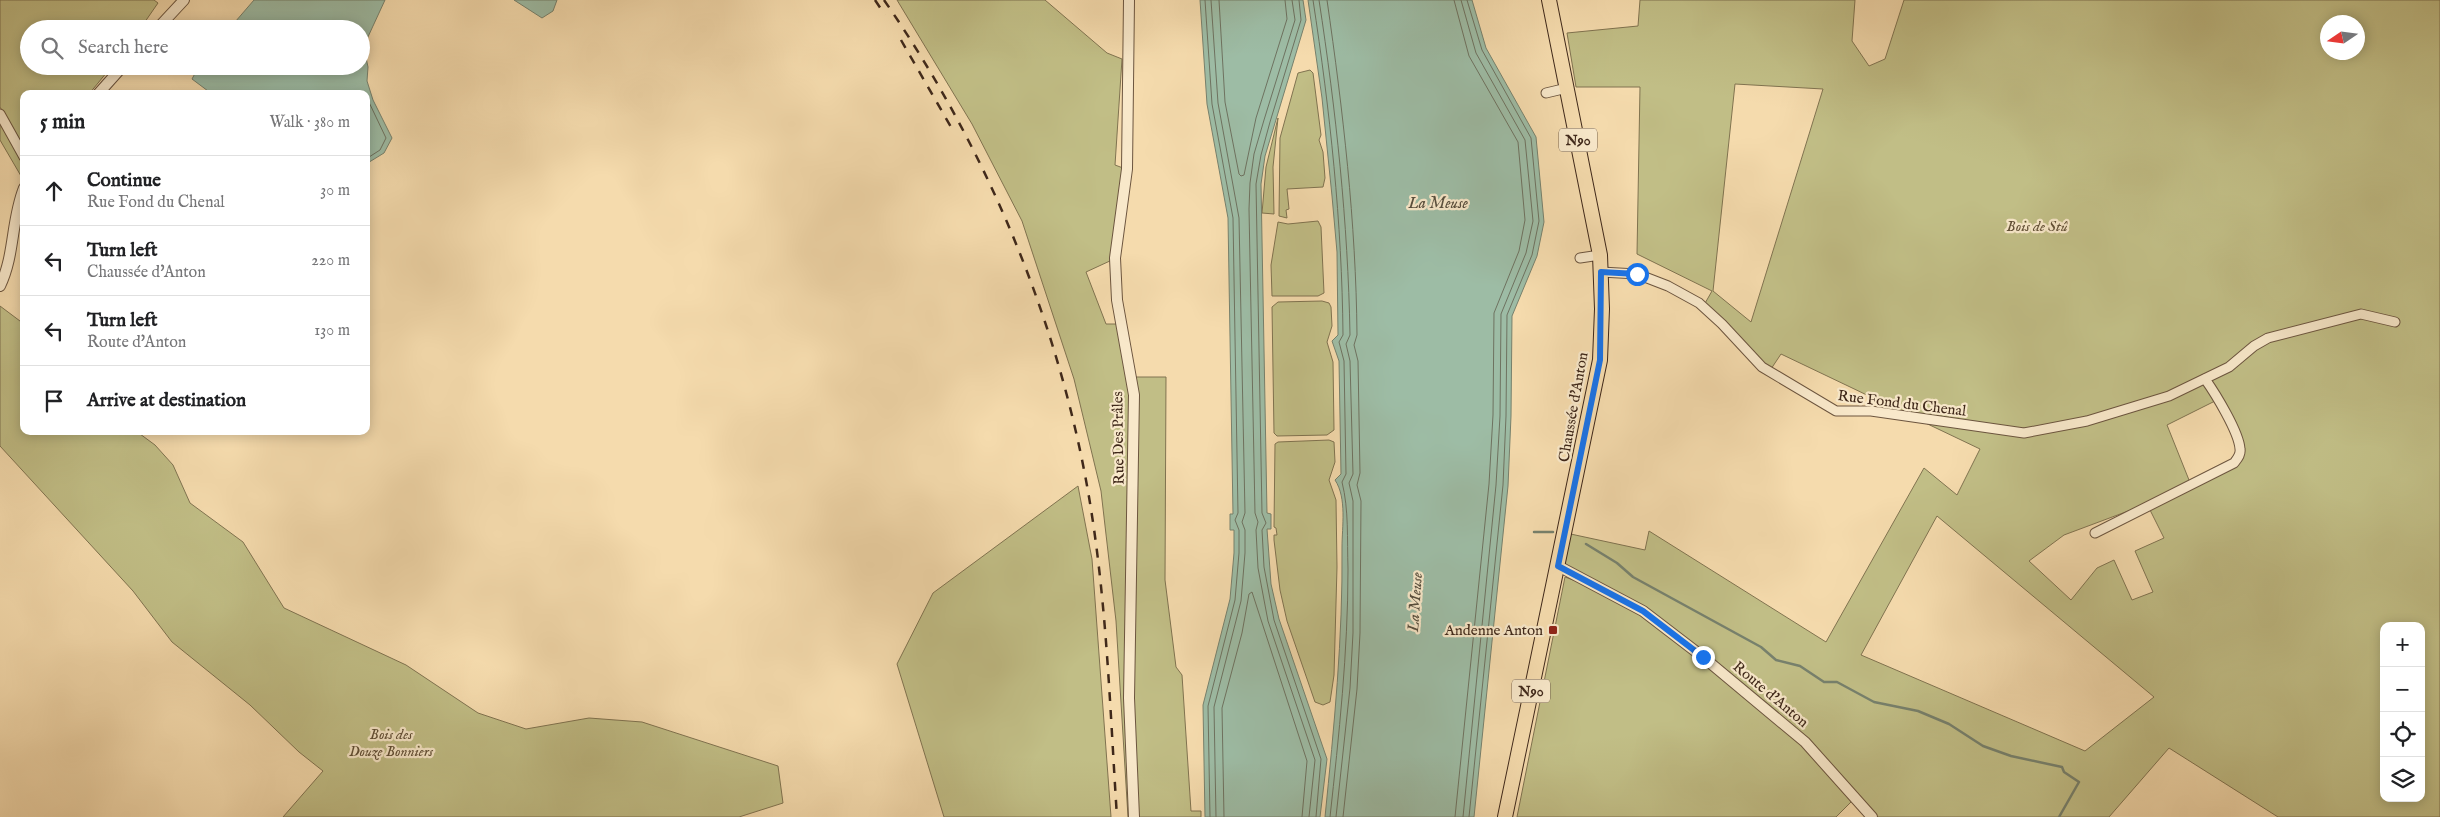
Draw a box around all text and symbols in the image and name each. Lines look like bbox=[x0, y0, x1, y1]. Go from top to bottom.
north arrow bbox=[2320, 15, 2365, 60]
search box bbox=[20, 20, 370, 75]
icon: search bbox=[38, 34, 66, 62]
text: Search here bbox=[78, 36, 169, 60]
text: 5 min bbox=[40, 109, 85, 136]
text: Walk · 380 m bbox=[269, 113, 350, 133]
road number: N90 bbox=[1559, 128, 1597, 152]
text: Continue bbox=[87, 169, 161, 193]
icon: ahead bbox=[40, 177, 68, 205]
text: 30 m bbox=[320, 181, 350, 201]
text: Rue Fond du Chenal bbox=[87, 193, 225, 213]
water label: La Meuse bbox=[1407, 194, 1468, 214]
park label: Bois de Stû bbox=[2006, 217, 2068, 236]
text: Turn left bbox=[87, 239, 158, 263]
icon: left bbox=[40, 247, 68, 275]
text: 220 m bbox=[311, 251, 350, 271]
text: Chaussée d'Anton bbox=[87, 263, 206, 283]
route start bbox=[1626, 263, 1649, 286]
text: Turn left bbox=[87, 309, 158, 333]
icon: left bbox=[40, 317, 68, 345]
text: 130 m bbox=[314, 321, 350, 341]
text: Route d'Anton bbox=[87, 333, 186, 353]
street label: Chaussée d'Anton bbox=[1554, 351, 1593, 464]
street label: Rue Fond du Chenal bbox=[1837, 386, 1968, 421]
icon: arrive bbox=[40, 387, 68, 415]
text: Arrive at destination bbox=[87, 389, 246, 413]
street label: Rue Des Prâles bbox=[1108, 391, 1129, 485]
water label: La Meuse bbox=[1404, 571, 1428, 634]
place label: Andenne Anton bbox=[1444, 621, 1543, 640]
map controls bbox=[2380, 622, 2425, 802]
button: + bbox=[2380, 622, 2425, 667]
marker: Andenne Anton bbox=[1547, 624, 1559, 636]
route end bbox=[1692, 646, 1715, 669]
street label: Route d'Anton bbox=[1729, 657, 1812, 732]
button: − bbox=[2380, 667, 2425, 712]
road number: N90 bbox=[1512, 679, 1550, 702]
button: locate bbox=[2380, 712, 2425, 757]
park label: Bois des Douze Bonniers bbox=[349, 725, 434, 761]
button: layers bbox=[2380, 757, 2425, 802]

